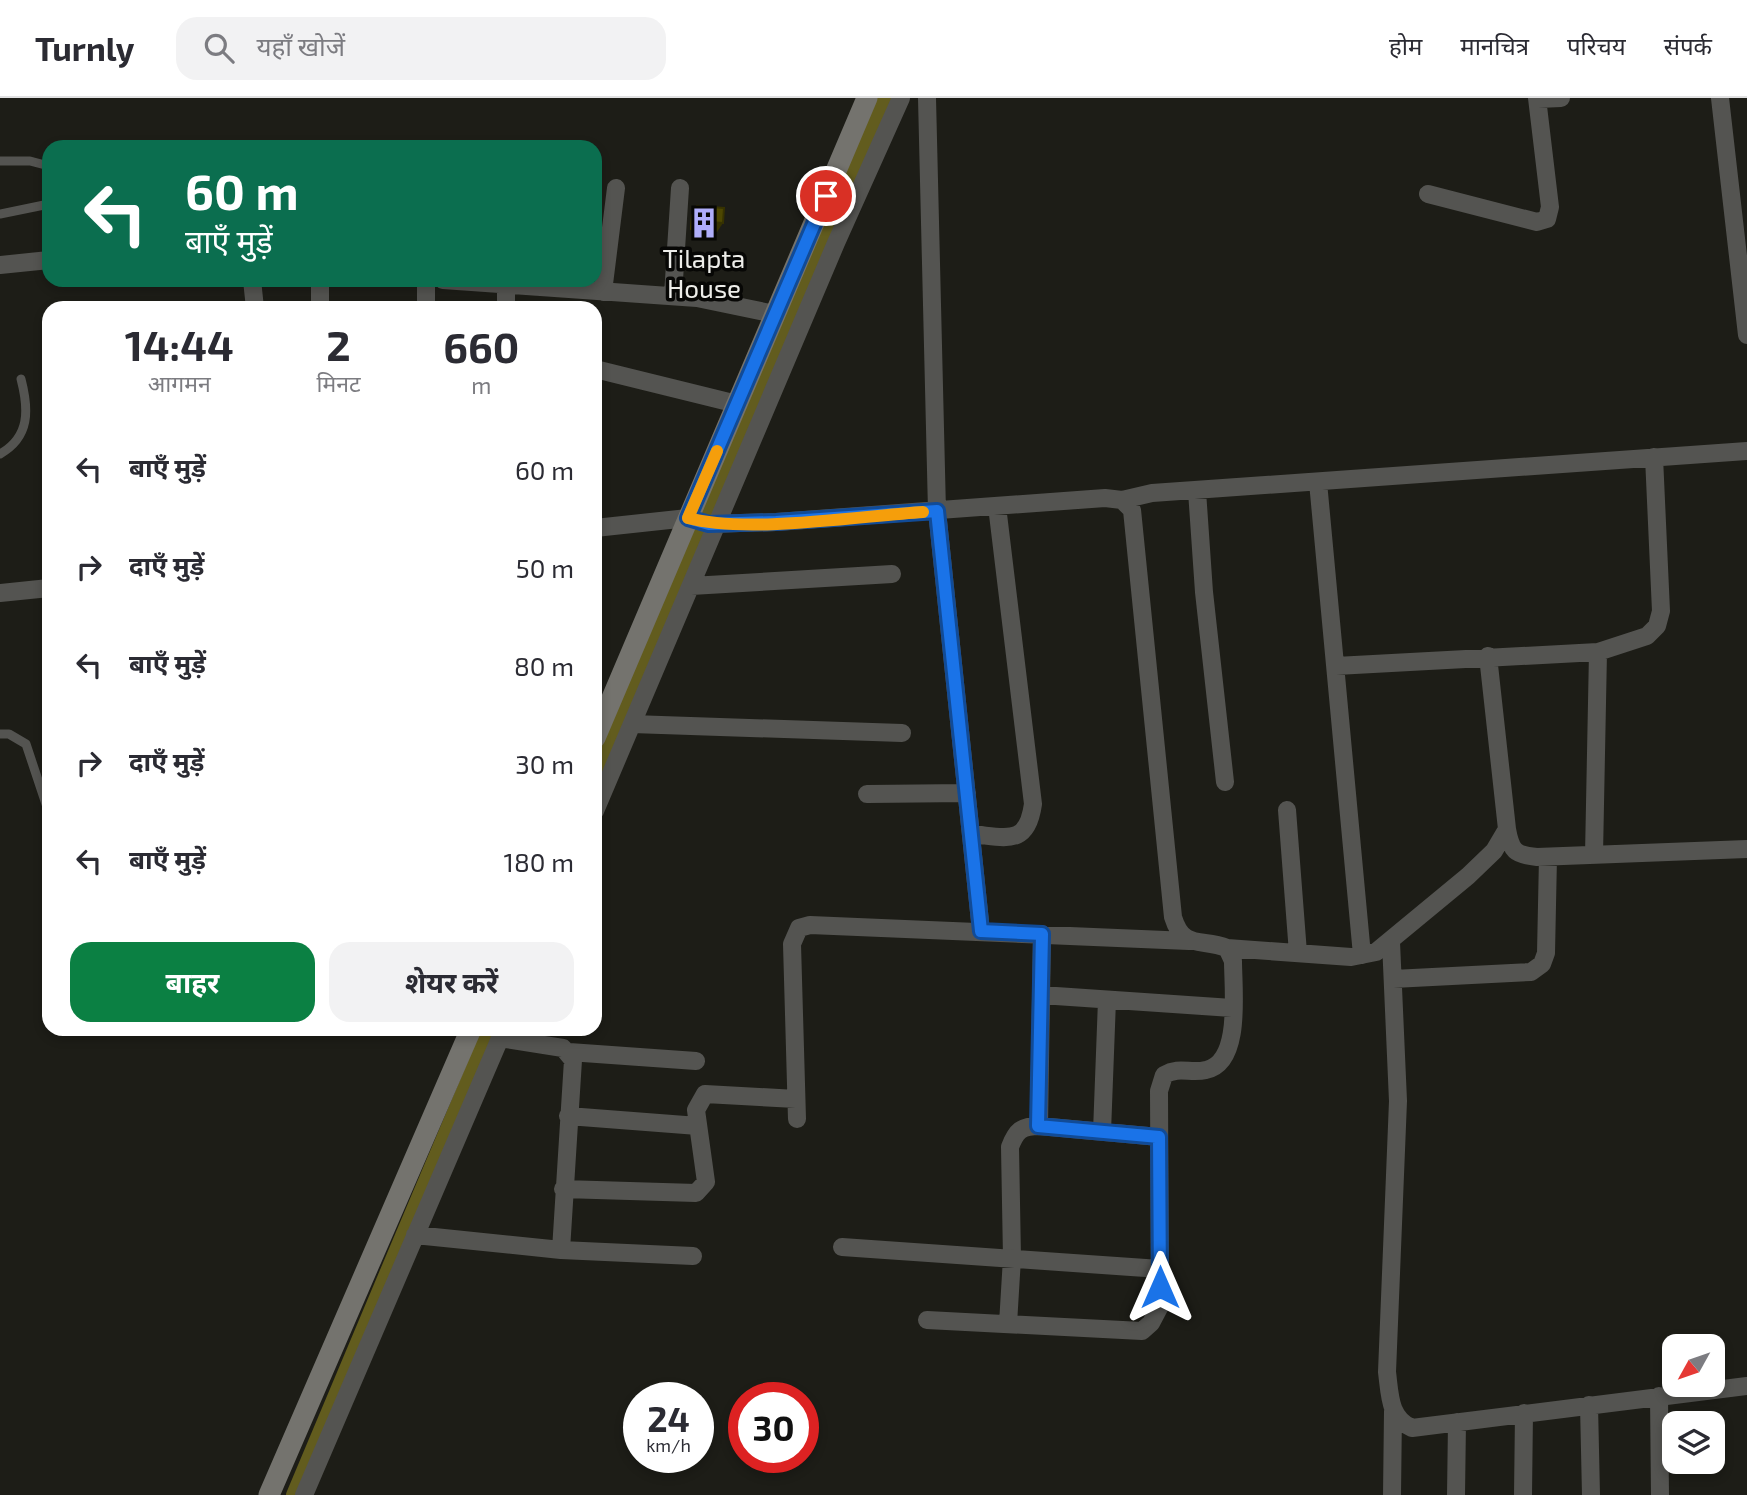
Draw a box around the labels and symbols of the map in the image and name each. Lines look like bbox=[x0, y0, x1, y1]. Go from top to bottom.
pin bbox=[796, 166, 856, 226]
building icon: Tilapta House bbox=[687, 206, 721, 240]
place label: Tilapta House bbox=[663, 242, 745, 303]
position arrow bbox=[1123, 1250, 1197, 1324]
north arrow bbox=[1662, 1334, 1726, 1396]
speed limit sign: 30 bbox=[728, 1382, 819, 1473]

